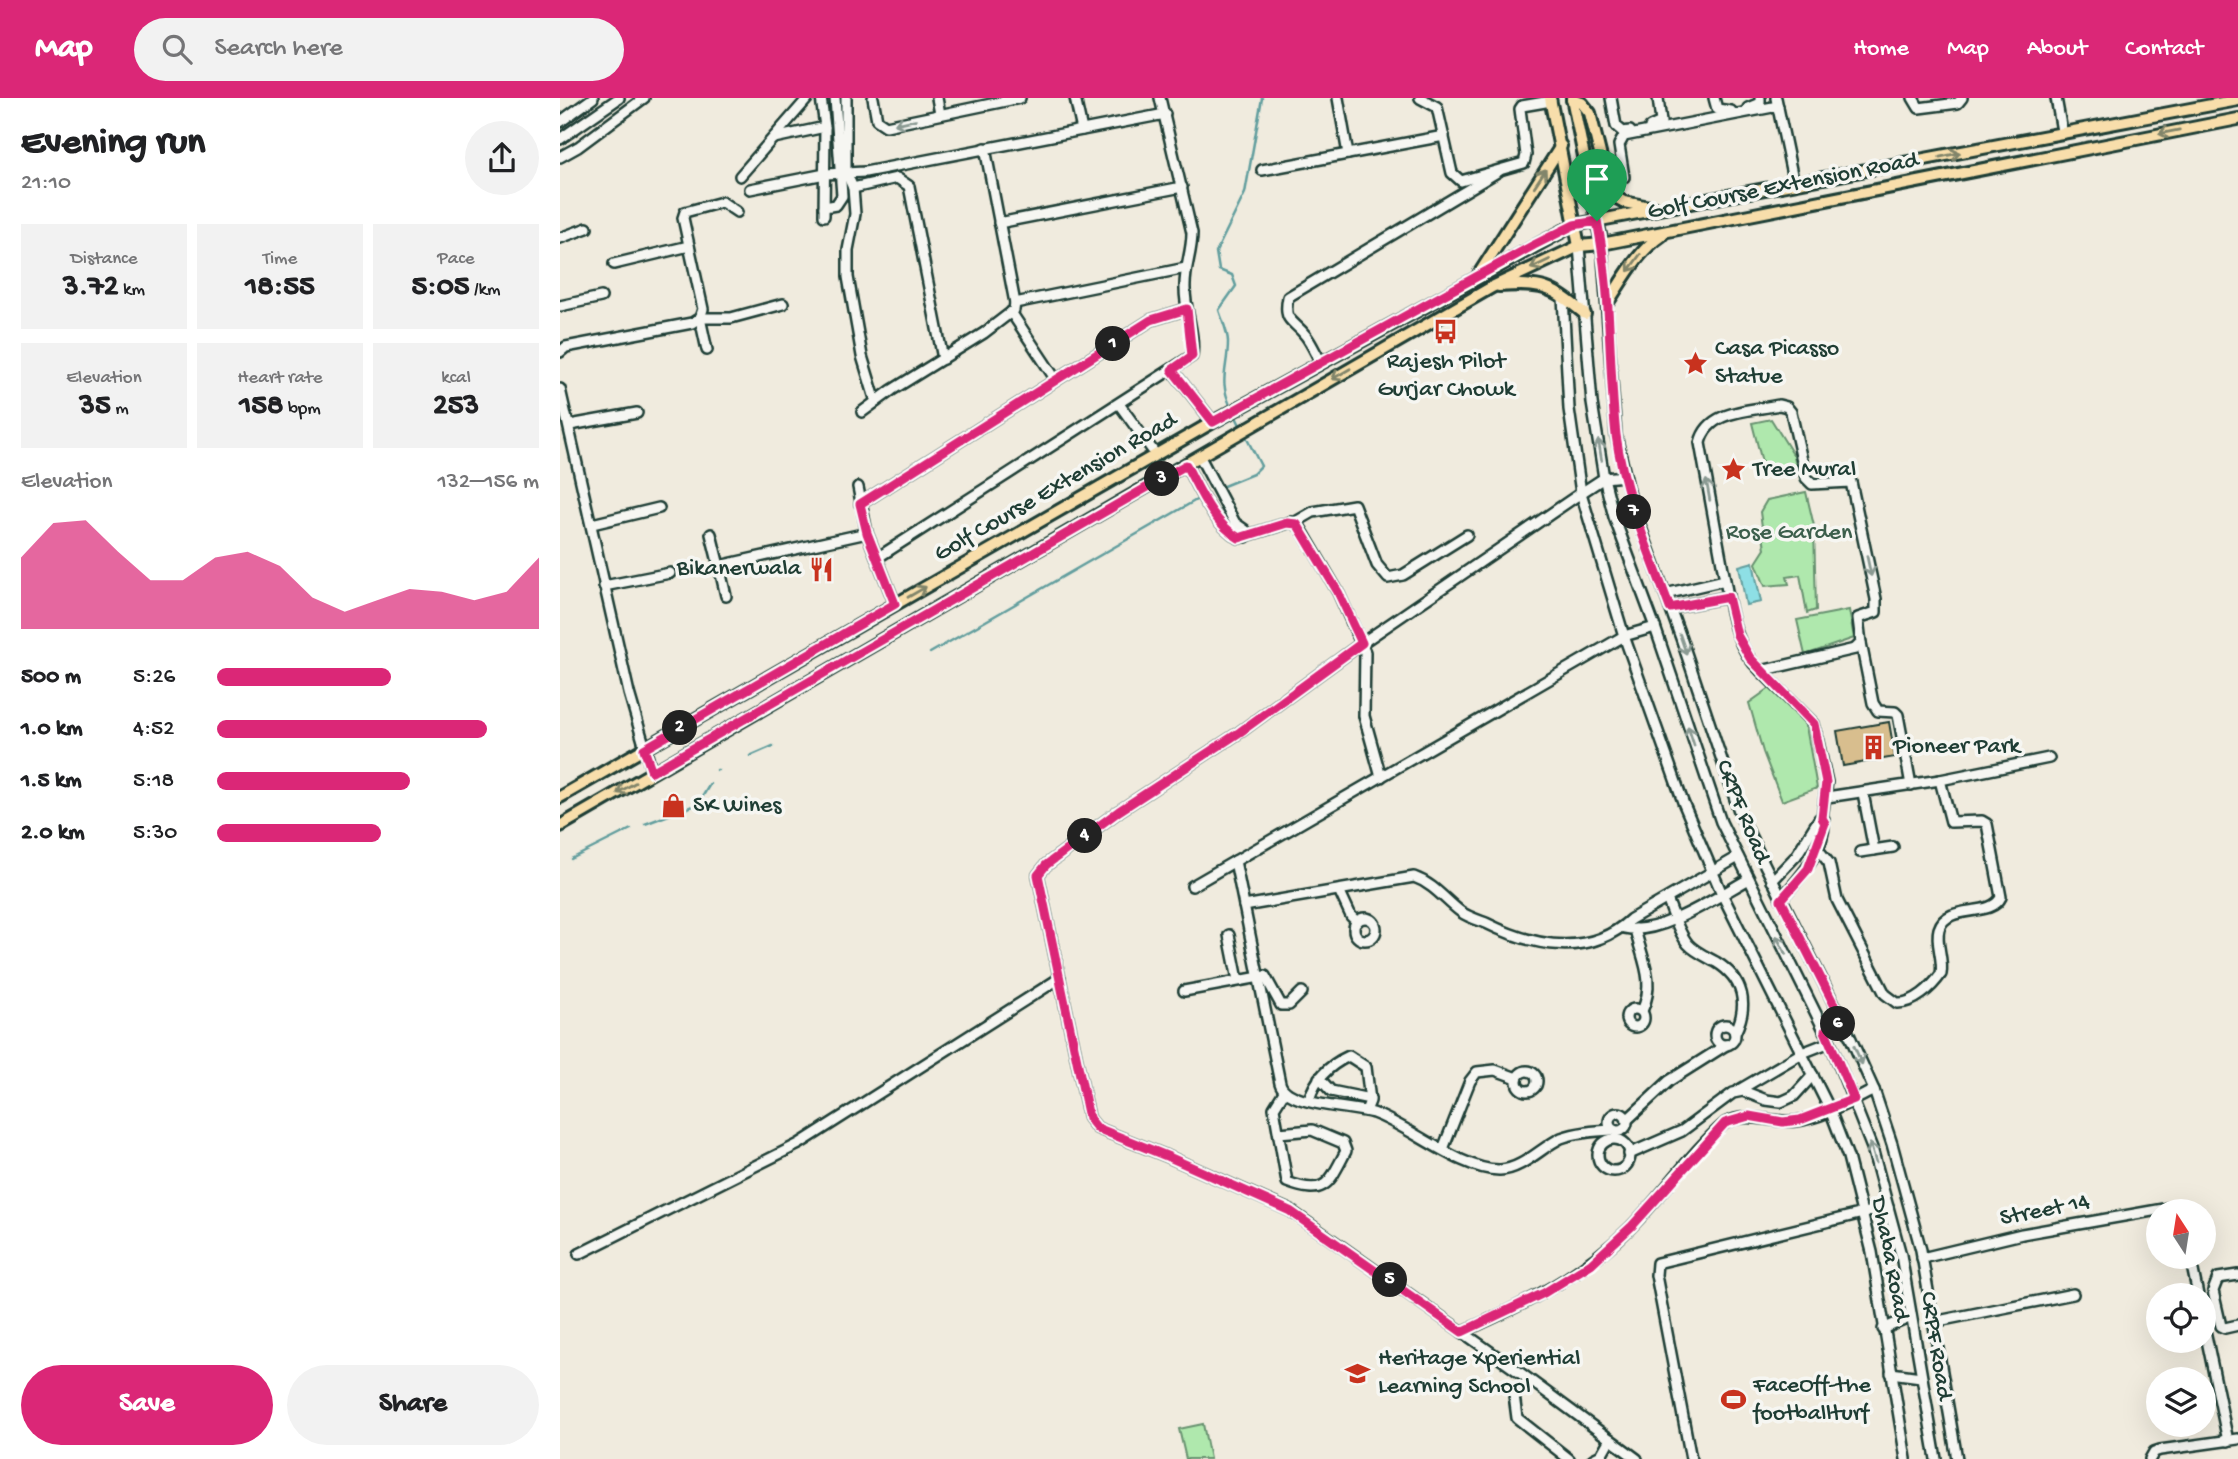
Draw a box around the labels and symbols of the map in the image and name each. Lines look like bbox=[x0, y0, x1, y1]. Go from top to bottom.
one-way arrow bbox=[894, 116, 917, 129]
one-way arrow bbox=[2158, 126, 2181, 140]
street label: Golf Course Extension Road bbox=[1645, 146, 1923, 227]
one-way arrow bbox=[1938, 147, 1961, 161]
pin bbox=[1567, 149, 1627, 221]
one-way arrow bbox=[1534, 168, 1548, 188]
one-way arrow bbox=[1627, 254, 1642, 273]
one-way arrow bbox=[1530, 259, 1551, 272]
bus stop icon: Rajesh Pilot Gurjar Chowk bbox=[1432, 317, 1460, 345]
pin: 1 bbox=[1096, 327, 1130, 362]
place label: Casa Picasso Statue bbox=[1715, 335, 1839, 392]
place label: Rajesh Pilot Gurjar Chowk bbox=[1377, 348, 1517, 405]
place icon: Casa Picasso Statue bbox=[1681, 349, 1709, 377]
one-way arrow bbox=[1332, 367, 1352, 381]
street label: Golf Course Extension Road bbox=[930, 406, 1184, 569]
one-way arrow bbox=[1593, 439, 1606, 462]
place icon: Tree Mural bbox=[1719, 456, 1747, 484]
place label: Tree Mural bbox=[1751, 456, 1856, 485]
pin: 3 bbox=[1144, 462, 1180, 496]
one-way arrow bbox=[1701, 479, 1715, 502]
pin: 7 bbox=[1616, 494, 1652, 530]
park label: Rose Garden bbox=[1726, 519, 1853, 548]
one-way arrow bbox=[1862, 554, 1876, 577]
place label: Bikanerwala bbox=[676, 555, 802, 584]
restaurant icon: Bikanerwala bbox=[807, 555, 835, 583]
one-way arrow bbox=[906, 585, 926, 599]
one-way arrow bbox=[1677, 633, 1690, 655]
pin: 2 bbox=[662, 710, 698, 746]
one-way arrow bbox=[1684, 726, 1696, 748]
building icon: Pioneer Park bbox=[1859, 733, 1887, 761]
place label: Pioneer Park bbox=[1892, 733, 2022, 762]
street label: CRPF Road bbox=[1708, 756, 1777, 870]
one-way arrow bbox=[616, 781, 636, 795]
shop icon: SK Wines bbox=[659, 792, 687, 820]
place label: SK Wines bbox=[693, 792, 782, 821]
pin: 4 bbox=[1068, 818, 1102, 854]
one-way arrow bbox=[1773, 935, 1787, 956]
pin: 6 bbox=[1820, 1006, 1856, 1042]
one-way arrow bbox=[1852, 1044, 1865, 1066]
one-way arrow bbox=[1865, 1142, 1878, 1164]
street label: Street 14 bbox=[1998, 1188, 2093, 1234]
street label: Dhaba Road bbox=[1862, 1192, 1916, 1325]
north arrow bbox=[2146, 1199, 2216, 1269]
pin: 5 bbox=[1372, 1262, 1408, 1298]
street label: CRPF Road bbox=[1912, 1290, 1958, 1404]
place label: Heritage Xperiential Learning School bbox=[1378, 1345, 1581, 1402]
school or university icon: Heritage Xperiential Learning School bbox=[1344, 1359, 1372, 1387]
place label: FaceOff-the footballturf bbox=[1752, 1372, 1872, 1429]
sports icon: FaceOff-the footballturf bbox=[1719, 1386, 1747, 1414]

